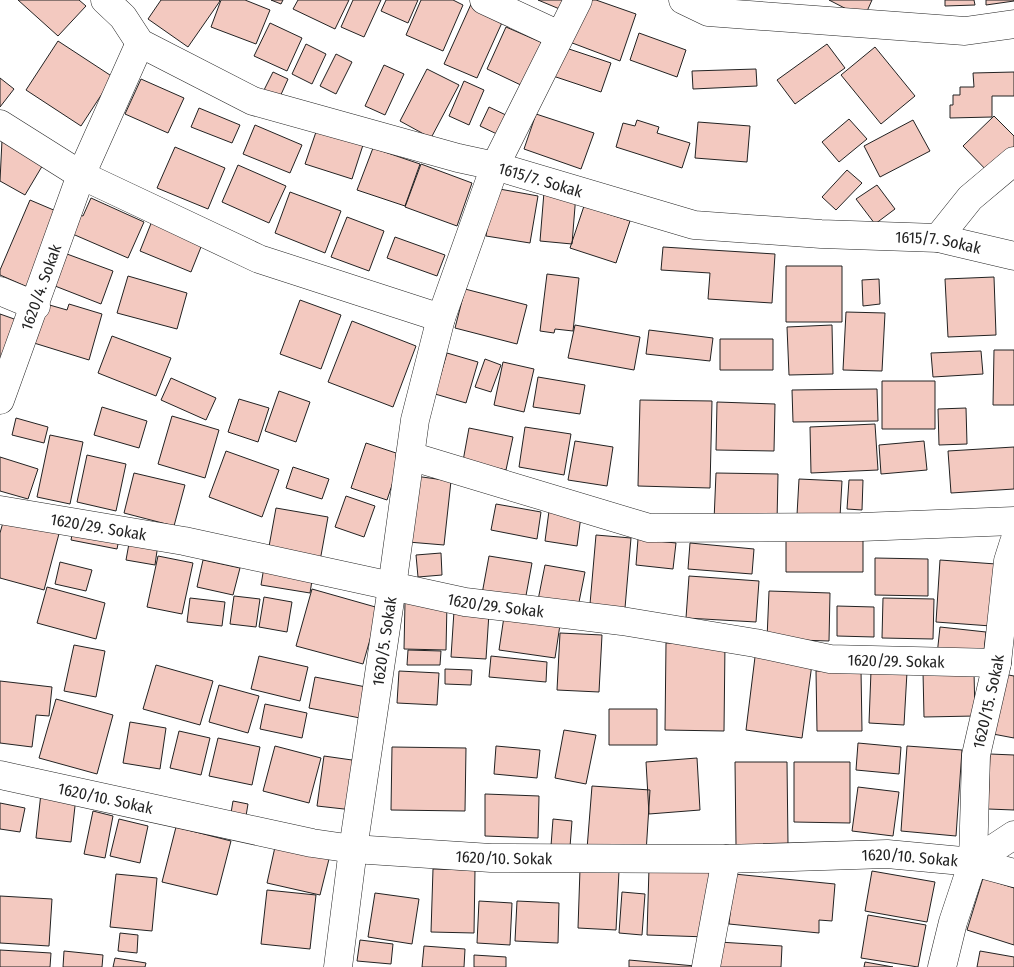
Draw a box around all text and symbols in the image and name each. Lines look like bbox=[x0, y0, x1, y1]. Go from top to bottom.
street label: 1615/7. Sokak bbox=[496, 158, 585, 201]
street label: 1615/7. Sokak bbox=[895, 227, 984, 258]
street label: 1620/4. Sokak bbox=[16, 241, 65, 333]
street label: 1620/29. Sokak bbox=[49, 509, 149, 544]
street label: 1620/29. Sokak bbox=[446, 589, 546, 621]
street label: 1620/5. Sokak bbox=[368, 595, 400, 687]
street label: 1620/29. Sokak bbox=[847, 650, 946, 671]
street label: 1620/15. Sokak bbox=[968, 653, 1007, 750]
street label: 1620/10. Sokak bbox=[56, 778, 155, 818]
street label: 1620/10. Sokak bbox=[861, 844, 959, 870]
street label: 1620/10. Sokak bbox=[455, 846, 553, 868]

